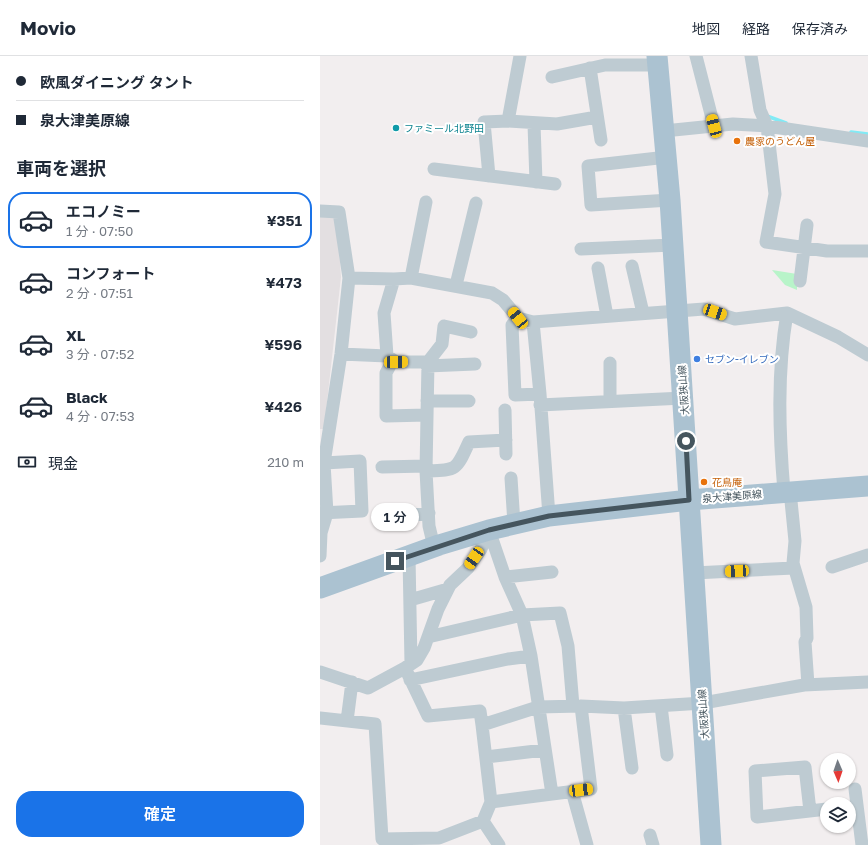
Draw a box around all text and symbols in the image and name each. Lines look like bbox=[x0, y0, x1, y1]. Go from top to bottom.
text: Movio bbox=[20, 16, 76, 39]
text: 地図 bbox=[692, 20, 720, 37]
text: 経路 bbox=[742, 20, 770, 37]
text: 保存済み bbox=[792, 20, 848, 37]
text: 欧風ダイニング タント bbox=[40, 73, 194, 91]
text: 泉大津美原線 bbox=[40, 111, 130, 129]
car bbox=[705, 113, 723, 139]
place label: ファミール北野田 bbox=[404, 122, 484, 134]
marker: ファミール北野田 bbox=[391, 123, 401, 133]
place label: 農家のうどん屋 bbox=[745, 135, 815, 147]
marker: 農家のうどん屋 bbox=[732, 136, 742, 146]
text: 車両を選択 bbox=[16, 157, 106, 179]
icon: car bbox=[18, 202, 54, 238]
text: エコノミー bbox=[66, 202, 141, 220]
text: ¥351 bbox=[267, 211, 302, 229]
text: 1 分 · 07:50 bbox=[66, 223, 133, 239]
icon: car bbox=[18, 264, 54, 300]
text: コンフォート bbox=[66, 264, 156, 282]
text: ¥473 bbox=[266, 273, 302, 291]
text: 2 分 · 07:51 bbox=[66, 285, 133, 301]
car bbox=[702, 302, 728, 322]
car bbox=[506, 305, 530, 331]
icon: car bbox=[18, 326, 54, 362]
text: XL bbox=[66, 326, 85, 344]
text: ¥596 bbox=[265, 335, 302, 353]
text: 3 分 · 07:52 bbox=[66, 346, 134, 362]
place label: セブン-イレブン bbox=[705, 353, 779, 365]
marker: セブン-イレブン bbox=[692, 354, 702, 364]
car bbox=[384, 356, 408, 368]
street label: 大阪狭山線 bbox=[675, 365, 691, 415]
icon: car bbox=[18, 388, 54, 424]
text: Black bbox=[66, 388, 108, 406]
text: ¥426 bbox=[264, 397, 302, 415]
text: 4 分 · 07:53 bbox=[66, 408, 135, 424]
route start bbox=[677, 432, 695, 450]
icon: cash bbox=[16, 451, 38, 473]
text: 現金 bbox=[48, 454, 78, 472]
text: 210 m bbox=[267, 454, 304, 470]
place label: 花鳥庵 bbox=[712, 476, 742, 488]
marker: 花鳥庵 bbox=[699, 477, 709, 487]
street label: 泉大津美原線 bbox=[702, 487, 762, 505]
callout: 1 分 bbox=[371, 503, 419, 531]
text: 1 分 bbox=[384, 509, 406, 525]
car bbox=[462, 545, 486, 571]
route end bbox=[386, 552, 404, 570]
car bbox=[725, 564, 749, 578]
street label: 大阪狭山線 bbox=[695, 689, 711, 739]
north arrow bbox=[820, 753, 856, 789]
map controls bbox=[820, 753, 856, 833]
car bbox=[568, 783, 594, 797]
button: 確定 bbox=[16, 791, 304, 837]
button: layers bbox=[820, 797, 856, 833]

